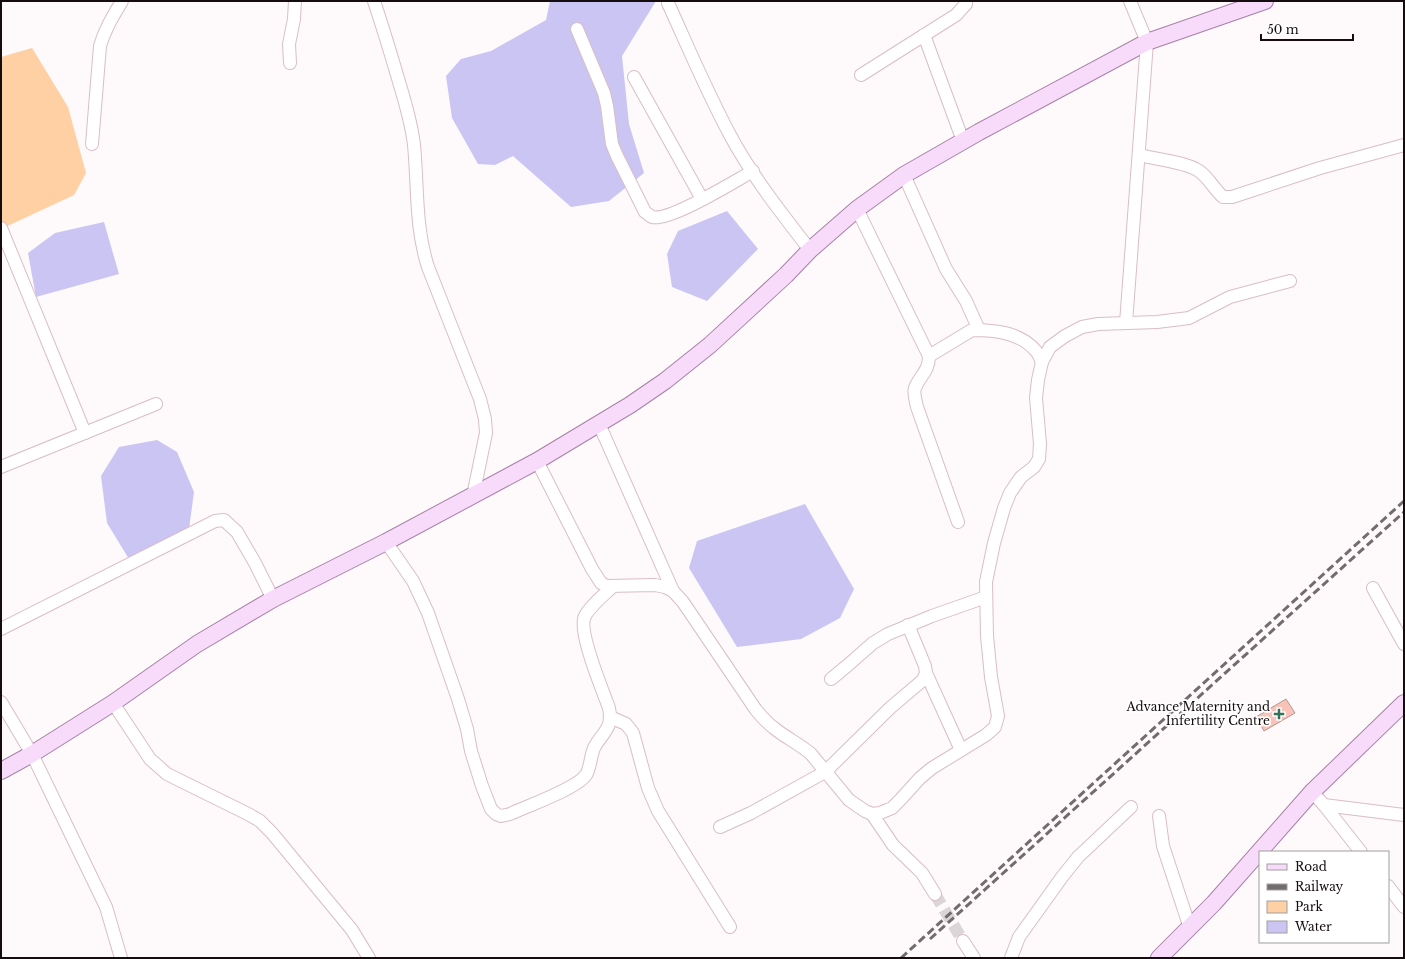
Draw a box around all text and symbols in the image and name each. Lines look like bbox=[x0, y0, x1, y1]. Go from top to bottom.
scale bar bbox=[1261, 16, 1353, 42]
text: 50 m bbox=[1267, 22, 1299, 37]
place label: Advance Maternity and Infertility Centre bbox=[1126, 699, 1270, 728]
marker: Advance Maternity and Infertility Centre bbox=[1273, 708, 1285, 720]
legend bbox=[1259, 851, 1389, 943]
text: Road bbox=[1295, 859, 1327, 874]
text: Railway bbox=[1295, 879, 1344, 894]
text: Park bbox=[1295, 899, 1323, 914]
text: Water bbox=[1294, 919, 1332, 934]

